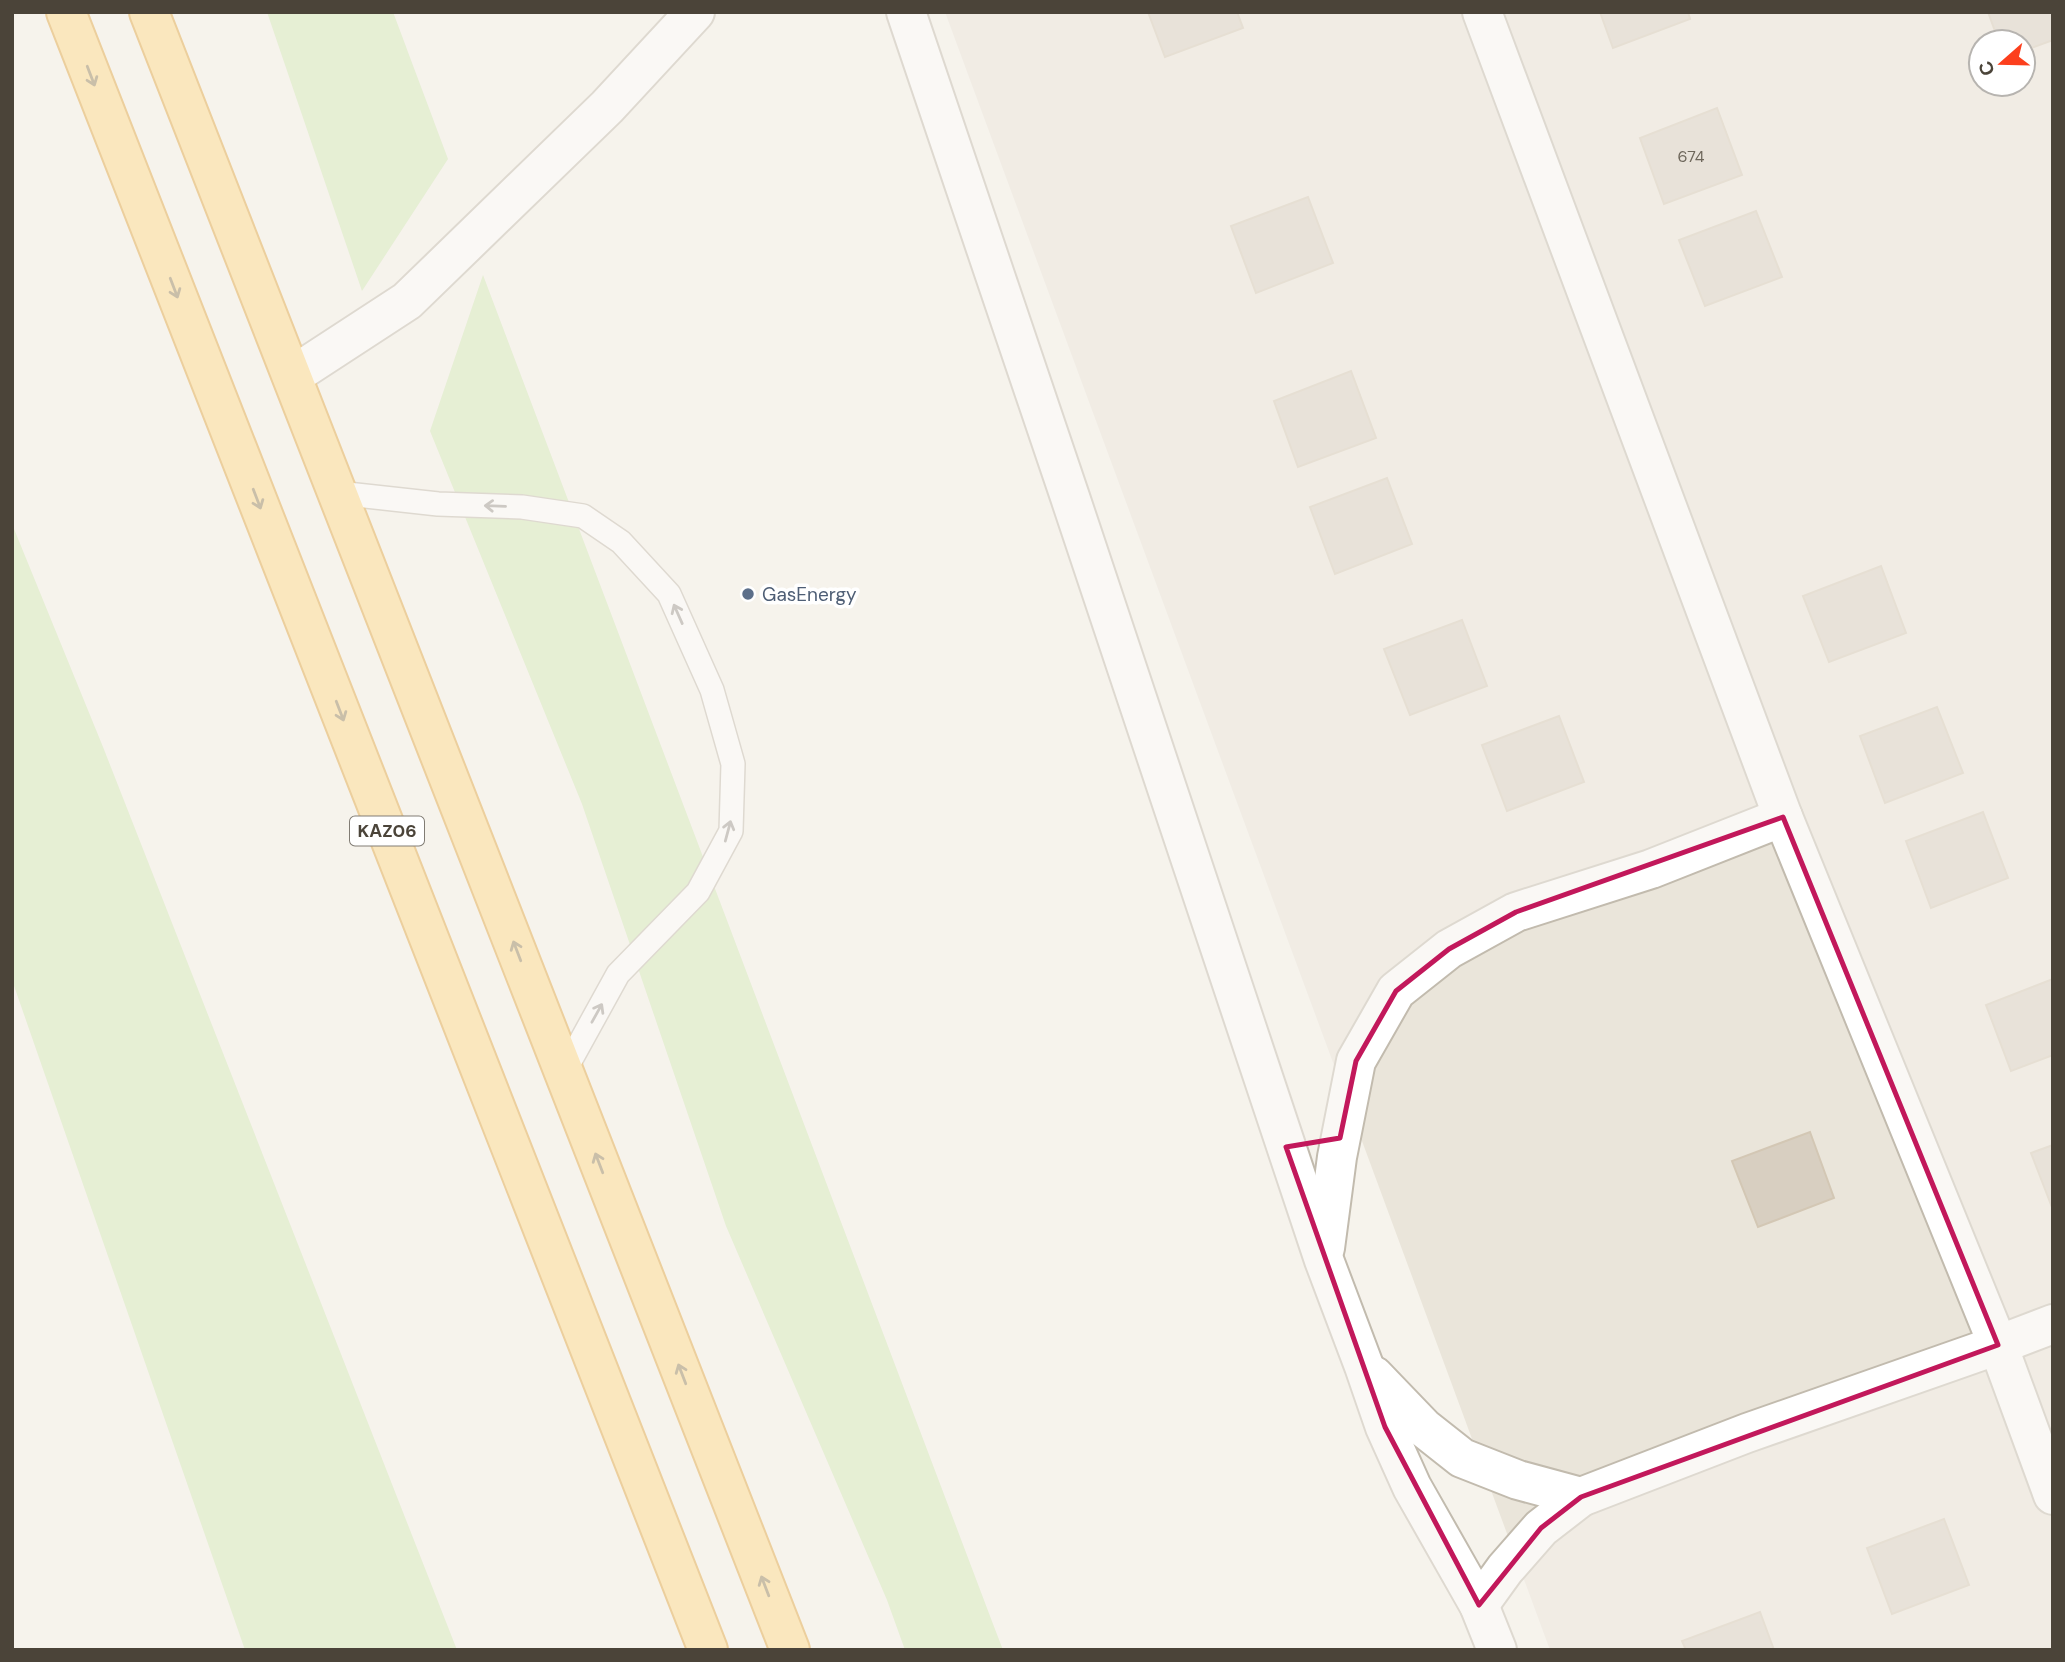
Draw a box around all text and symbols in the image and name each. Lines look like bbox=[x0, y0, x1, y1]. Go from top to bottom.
north arrow bbox=[1967, 28, 2037, 98]
text: С bbox=[1972, 58, 2001, 79]
one-way arrow bbox=[86, 64, 99, 86]
house number: 674 bbox=[1678, 146, 1705, 167]
one-way arrow bbox=[169, 276, 182, 298]
one-way arrow bbox=[252, 488, 265, 510]
one-way arrow bbox=[484, 499, 507, 512]
place label: GasEnergy bbox=[762, 582, 857, 607]
marker: GasEnergy bbox=[740, 586, 756, 602]
one-way arrow bbox=[671, 604, 684, 625]
one-way arrow bbox=[335, 700, 348, 722]
road number: KАZ06 bbox=[350, 816, 424, 846]
one-way arrow bbox=[722, 820, 735, 842]
one-way arrow bbox=[509, 940, 522, 962]
one-way arrow bbox=[590, 1003, 604, 1023]
one-way arrow bbox=[592, 1152, 605, 1174]
one-way arrow bbox=[675, 1364, 688, 1386]
one-way arrow bbox=[758, 1576, 771, 1598]

